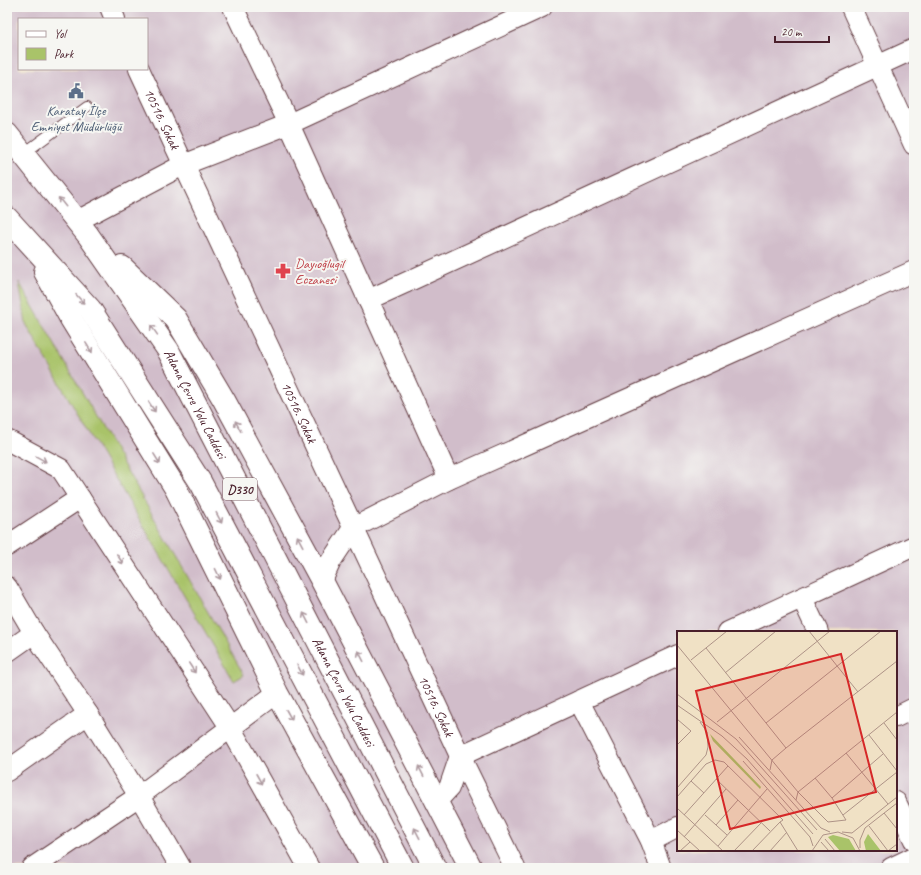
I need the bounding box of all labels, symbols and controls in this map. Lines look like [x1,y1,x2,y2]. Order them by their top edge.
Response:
legend [18,18,148,70]
scale bar [775,18,829,44]
text: 20 m [781,24,803,40]
text: Yol [54,26,68,42]
text: Park [54,46,75,62]
public building icon: Karatay İlçe Emniyet Müdürlüğü [67,82,85,100]
street label: 10516. Sokak [140,86,184,153]
place label: Karatay İlçe Emniyet Müdürlüğü [31,102,123,135]
one-way arrow [57,197,66,208]
place label: Dayıoğlugil Eczanesi [295,255,346,288]
pharmacy icon: Dayıoğlugil Eczanesi [274,262,292,280]
one-way arrow [76,293,85,304]
one-way arrow [150,325,158,336]
one-way arrow [85,342,93,353]
street label: Adana Çevre Yolu Caddesi [160,347,231,463]
street label: 10516. Sokak [277,379,321,447]
one-way arrow [148,401,156,412]
one-way arrow [234,421,242,433]
one-way arrow [154,453,162,465]
one-way arrow [35,455,47,463]
road number: D330 [223,478,257,500]
one-way arrow [216,512,224,524]
one-way arrow [296,535,303,547]
one-way arrow [116,553,124,564]
one-way arrow [215,567,222,579]
one-way arrow [302,613,310,625]
inset map [677,631,897,851]
street label: Adana Çevre Yolu Caddesi [309,635,380,751]
one-way arrow [356,650,364,662]
one-way arrow [188,662,196,674]
one-way arrow [297,664,304,676]
street label: 10516. Sokak [415,673,458,740]
one-way arrow [285,709,293,721]
one-way arrow [416,766,424,778]
one-way arrow [256,773,264,785]
one-way arrow [413,828,421,840]

